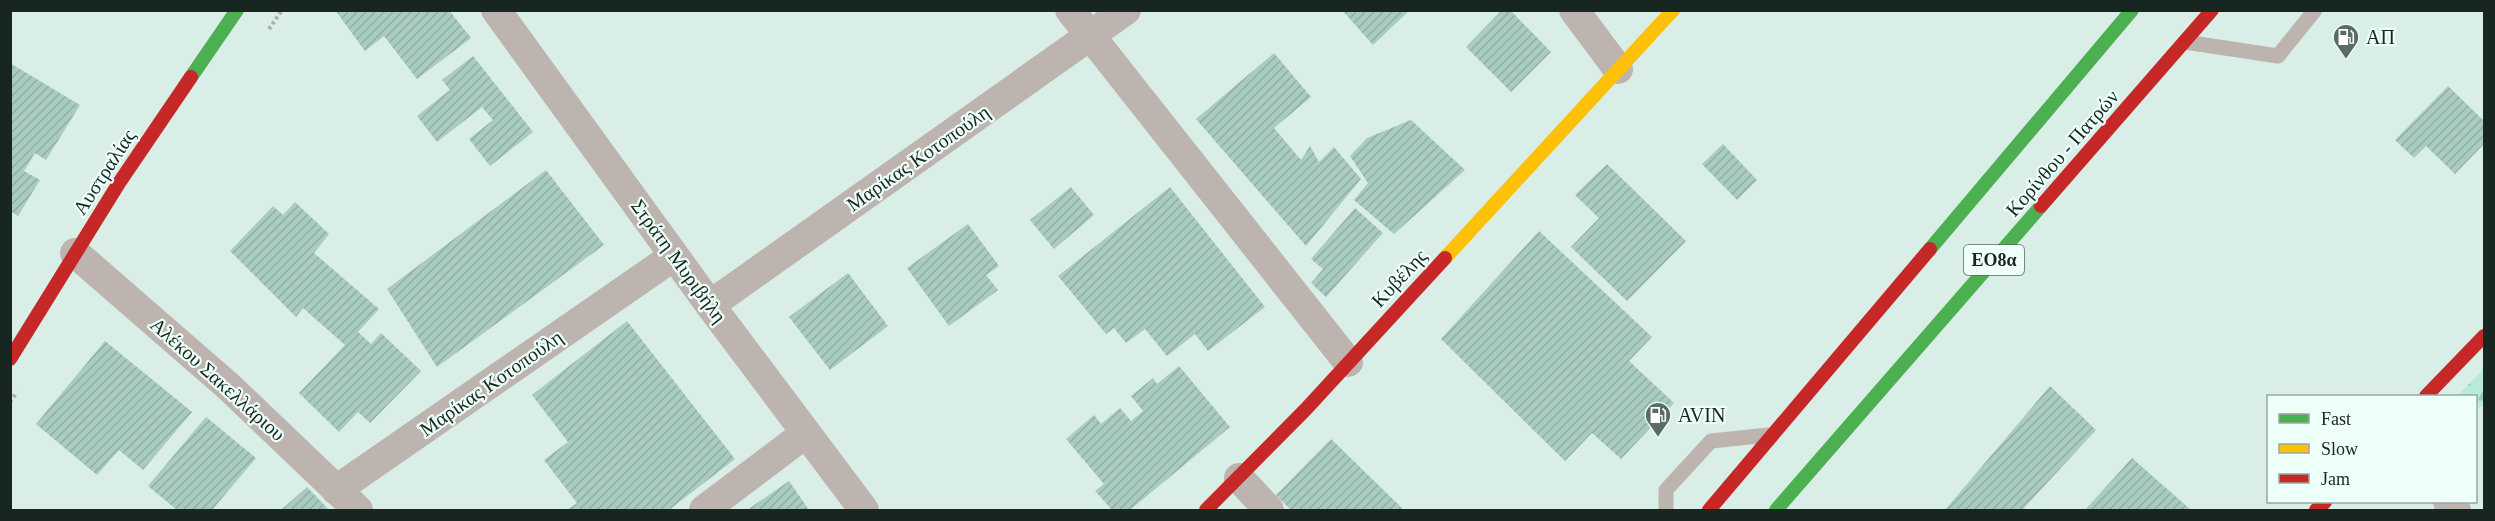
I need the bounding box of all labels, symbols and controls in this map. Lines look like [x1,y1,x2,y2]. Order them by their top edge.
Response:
fuel station icon: ΑΠ [2331,22,2361,60]
place label: ΑΠ [2366,26,2395,48]
street label: Κορίνθου - Πατρών [2001,85,2124,221]
street label: Μαρίκας Κοτοπούλη [842,100,994,216]
street label: Αυστραλίας [68,125,141,219]
street label: Στράτη Μυριβήλη [626,195,731,327]
street label: Κυβέλης [1367,245,1432,312]
road number: ΕΟ8α [1964,245,2024,275]
street label: Αλέκου Σακελλάριου [146,313,290,446]
street label: Μαρίκας Κοτοπούλη [415,325,567,441]
legend [2267,395,2477,503]
fuel station icon: AVIN [1643,400,1673,438]
place label: AVIN [1678,404,1725,426]
text: Fast [2321,409,2351,429]
text: Slow [2321,439,2358,459]
text: Jam [2321,469,2350,489]

